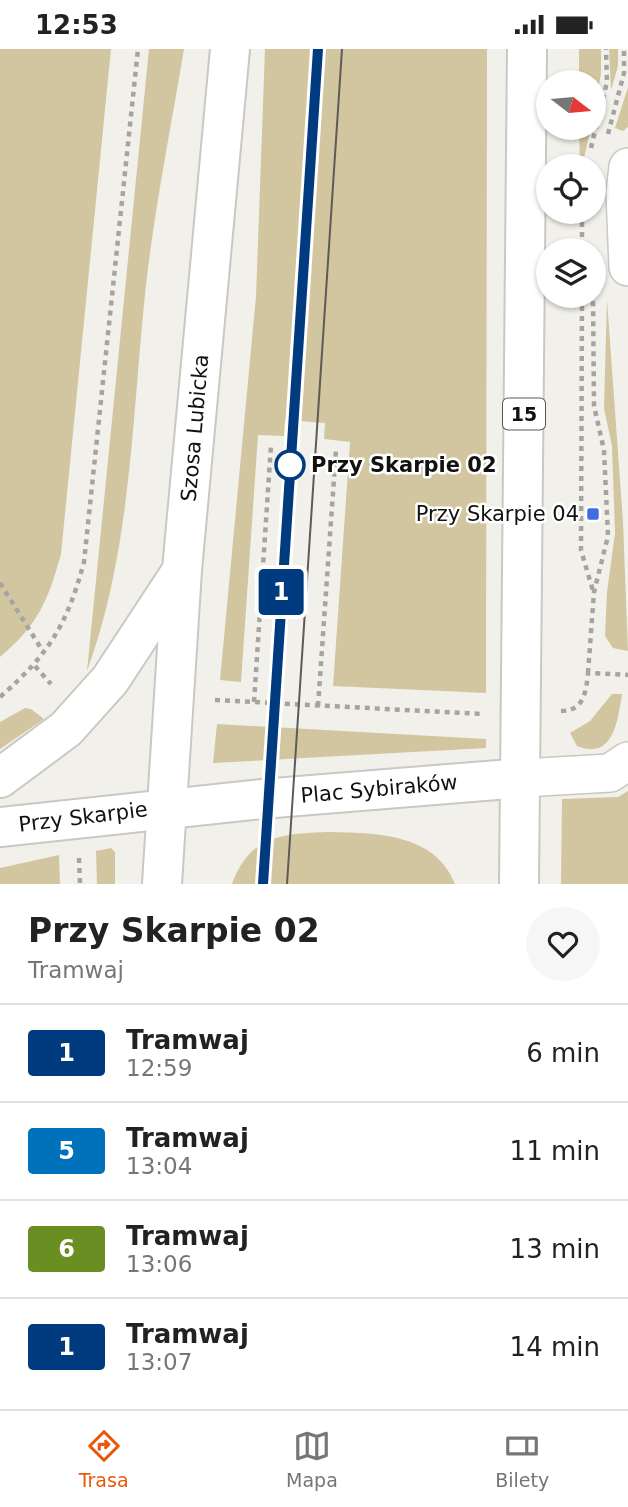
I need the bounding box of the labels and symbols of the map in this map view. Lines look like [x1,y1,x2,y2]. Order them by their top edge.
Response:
north arrow [536,70,606,140]
street label: Szosa Lubicka [177,353,213,503]
road number: 15 [503,399,545,429]
marker: Przy Skarpie 02 [275,450,305,480]
place label: Przy Skarpie 02 [311,453,497,477]
place label: Przy Skarpie 04 [416,502,579,526]
marker: Przy Skarpie 04 [585,506,601,522]
line badge: 1 [258,569,304,615]
street label: Plac Sybiraków [300,770,458,808]
street label: Przy Skarpie [17,797,149,837]

